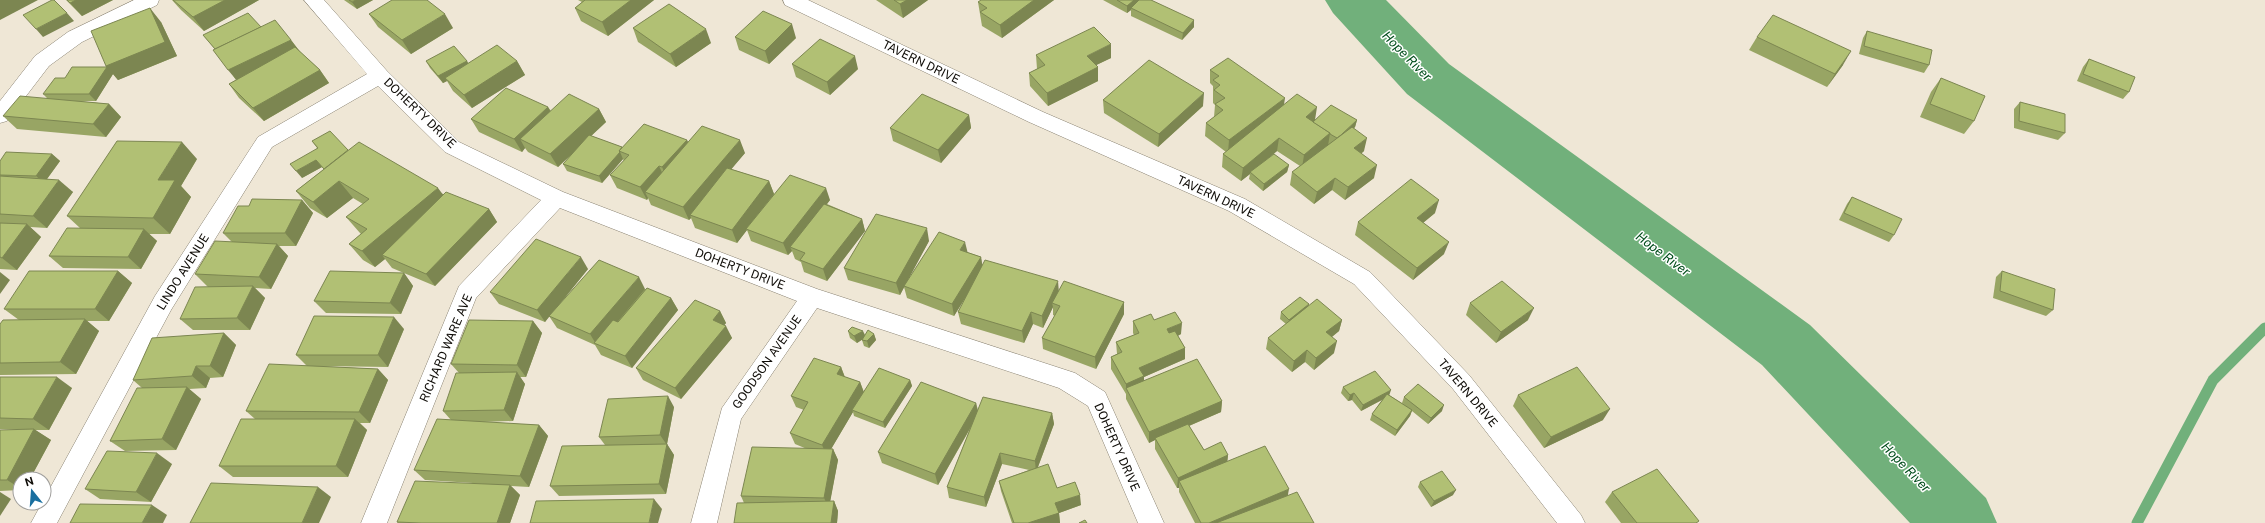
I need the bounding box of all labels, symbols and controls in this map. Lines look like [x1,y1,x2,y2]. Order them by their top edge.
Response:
water label: Hope River [1379,28,1435,84]
street label: TAVERN DRIVE [880,37,962,87]
street label: DOHERTY DRIVE [381,75,459,151]
street label: TAVERN DRIVE [1175,173,1257,221]
water label: Hope River [1633,229,1693,279]
street label: LINDO AVENUE [154,231,212,313]
street label: DOHERTY DRIVE [693,245,787,293]
street label: RICHARD WARE AVE [417,292,475,404]
street label: GOODSON AVENUE [729,313,805,411]
street label: TAVERN DRIVE [1436,356,1500,430]
street label: DOHERTY DRIVE [1091,401,1143,493]
water label: Hope River [1878,439,1934,495]
north arrow [12,471,52,511]
text: N [23,474,35,488]

